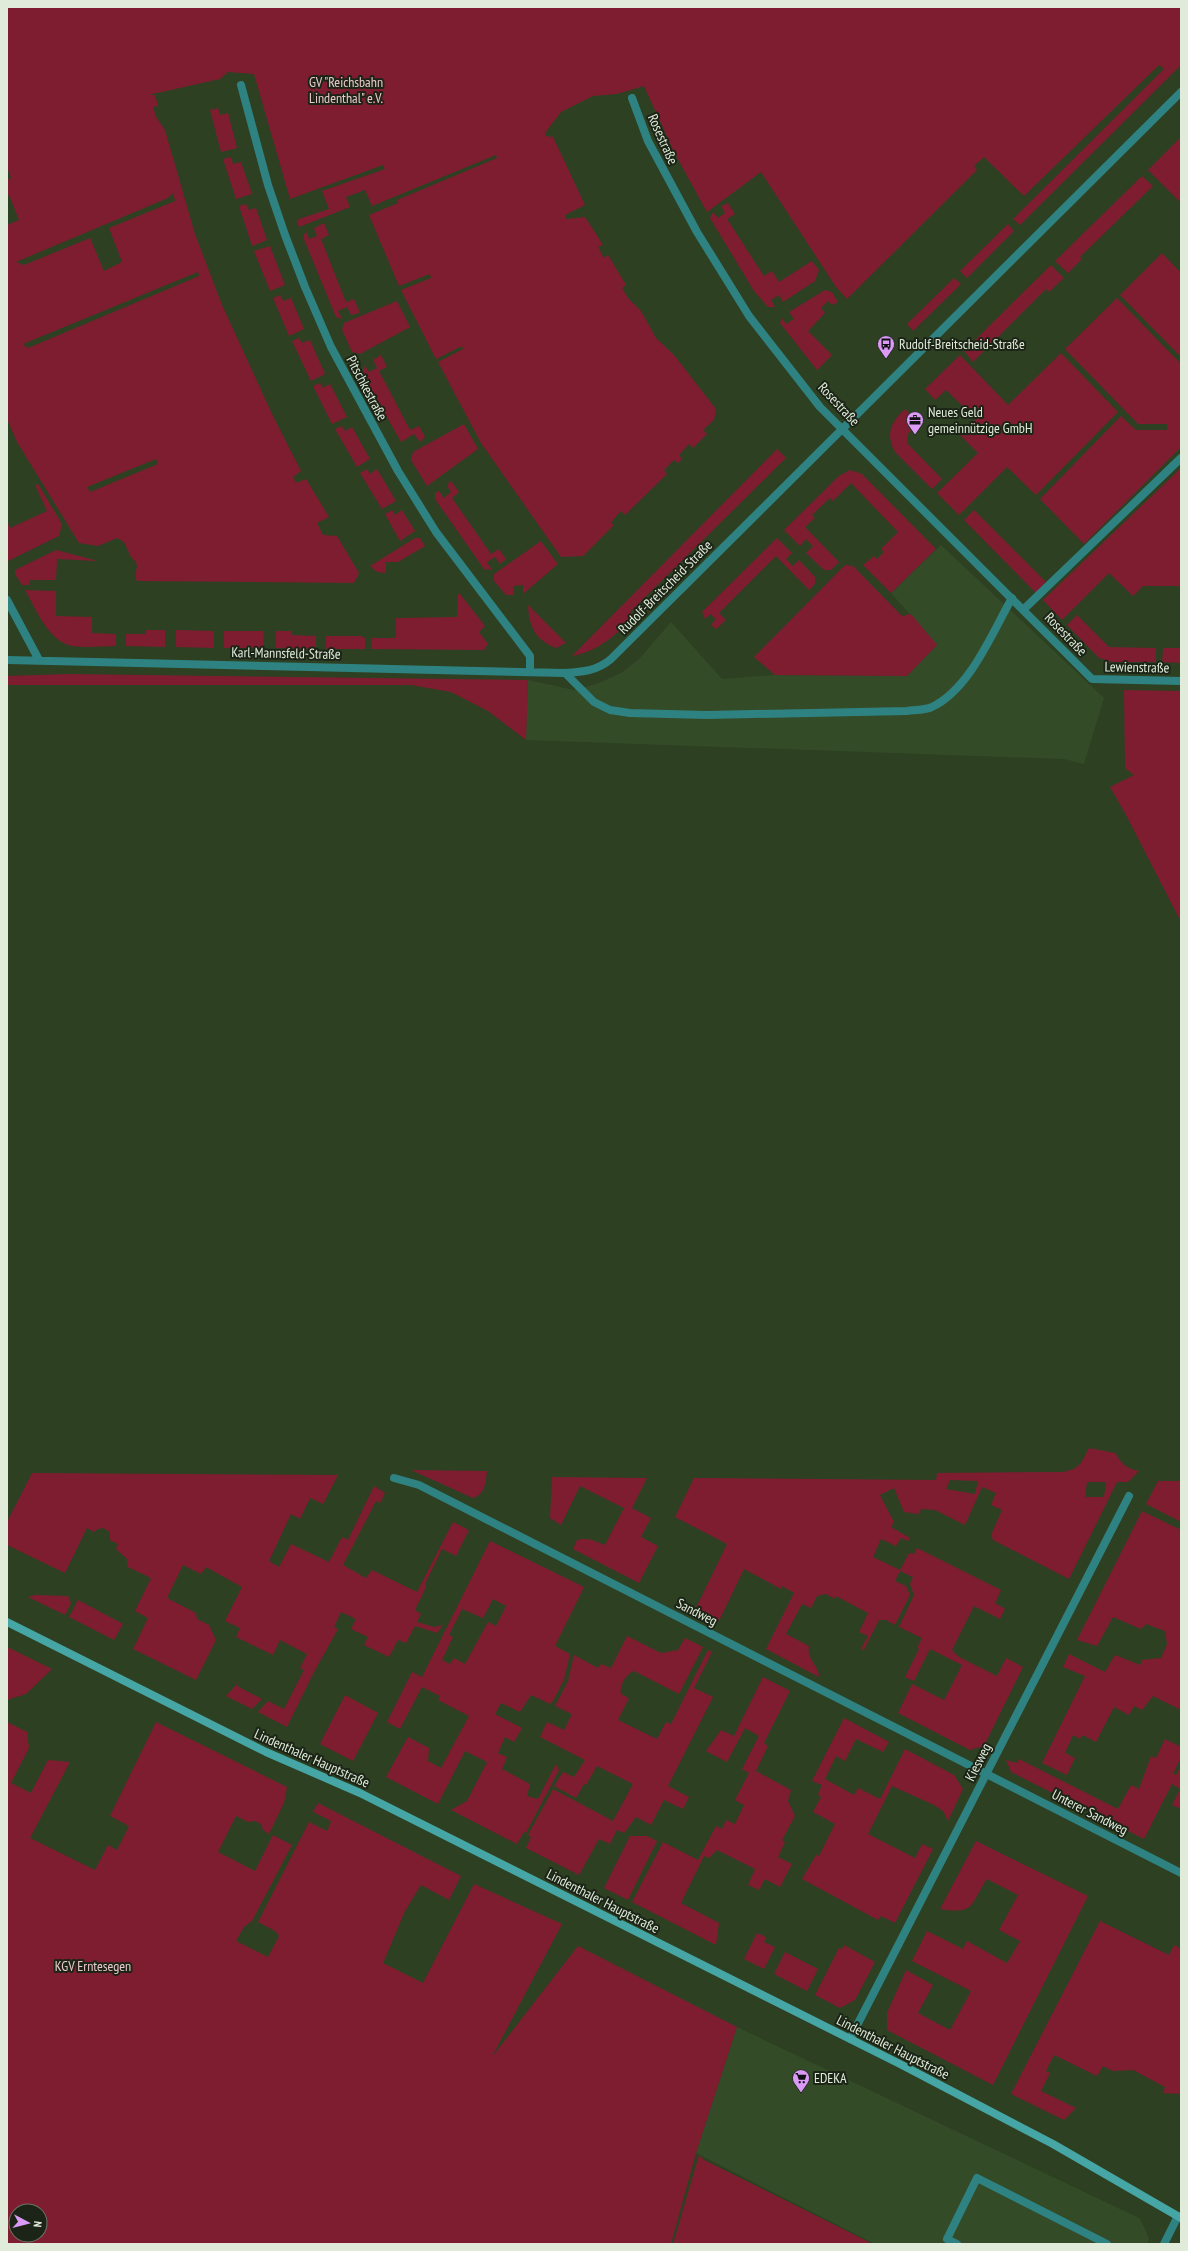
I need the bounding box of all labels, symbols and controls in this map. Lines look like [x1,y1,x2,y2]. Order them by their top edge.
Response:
park label: GV "Reichsbahn Lindenthal" e.V. [309,73,383,107]
street label: Rosestraße [644,111,682,167]
bus stop icon: Rudolf-Breitscheid-Straße [876,334,896,359]
place label: Rudolf-Breitscheid-Straße [899,335,1025,353]
street label: Pitschkestraße [342,353,392,424]
street label: Rosestraße [814,378,864,430]
place label: Neues Geld gemeinnützige GmbH [928,403,1032,437]
office icon: Neues Geld gemeinnützige GmbH [905,410,925,435]
street label: Rudolf-Breitscheid-Straße [614,536,716,638]
street label: Rosestraße [1041,609,1091,660]
street label: Karl-Mannsfeld-Straße [231,643,341,663]
street label: Lewienstraße [1104,657,1170,677]
street label: Sandweg [673,1594,721,1630]
street label: Lindenthaler Hauptstraße [252,1725,373,1792]
street label: Kiesweg [961,1740,995,1784]
street label: Unterer Sandweg [1049,1785,1131,1839]
street label: Lindenthaler Hauptstraße [544,1865,663,1937]
park label: KGV Erntesegen [55,1957,131,1975]
street label: Lindenthaler Hauptstraße [834,2011,953,2083]
supermarket icon: EDEKA [791,2068,811,2093]
place label: EDEKA [814,2069,847,2087]
north arrow [8,2203,48,2243]
text: N [31,2220,45,2228]

